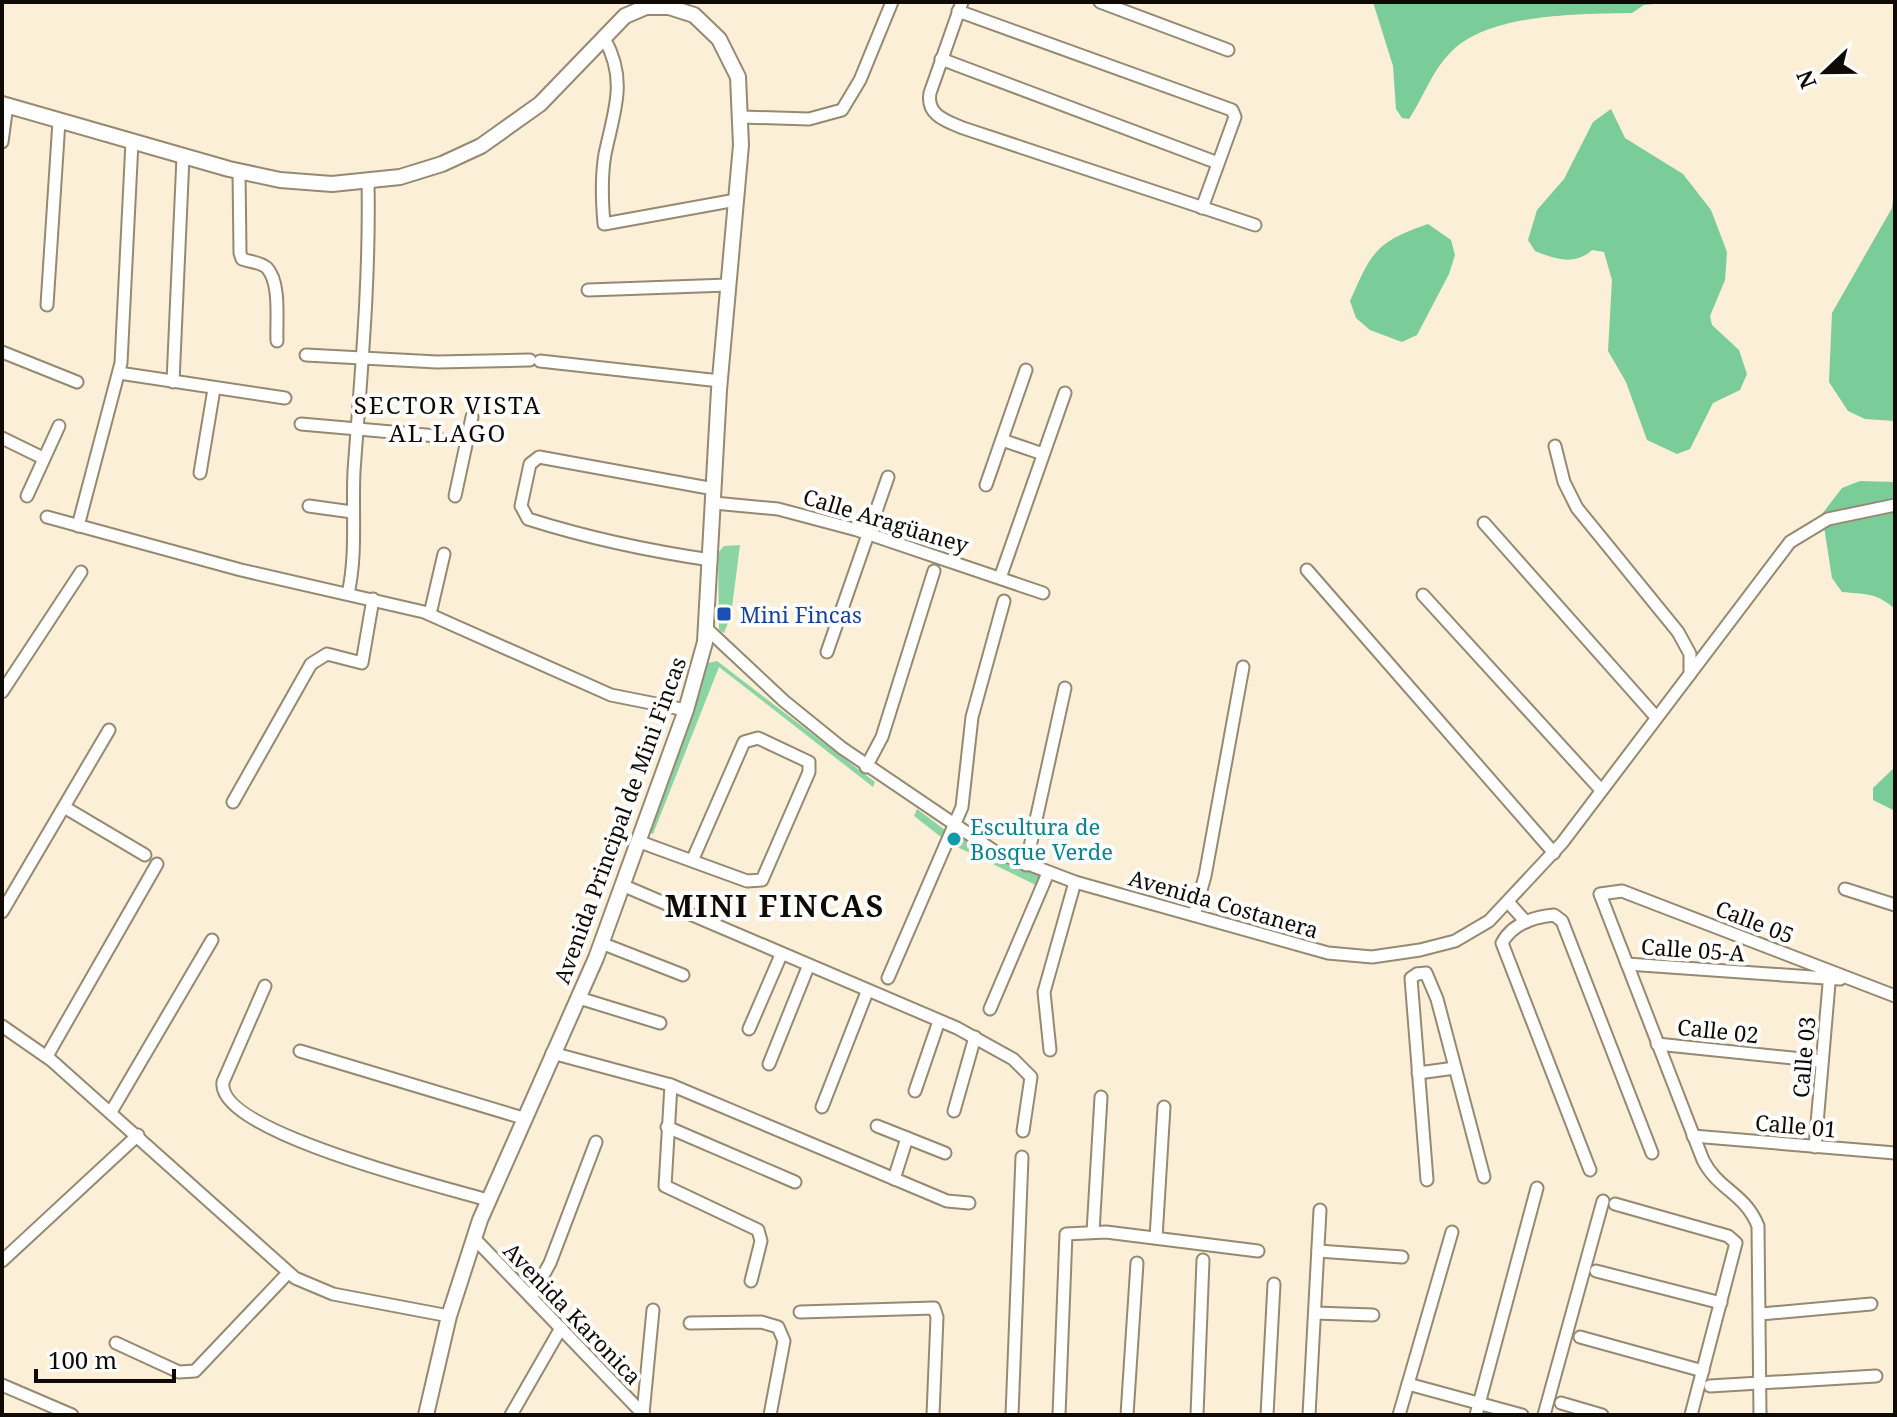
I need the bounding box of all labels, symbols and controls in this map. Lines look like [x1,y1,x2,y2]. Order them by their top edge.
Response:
north arrow [1785,32,1865,112]
text: N [1788,66,1823,94]
district label: SECTOR VISTA AL LAGO [354,388,542,449]
street label: Calle Aragüaney [800,481,973,560]
place label: Mini Fincas [740,599,862,629]
marker: Mini Fincas [715,605,733,623]
street label: Avenida Principal de Mini Fincas [546,652,692,988]
place label: Escultura de Bosque Verde [970,811,1113,866]
marker: Escultura de Bosque Verde [945,830,963,848]
street label: Avenida Costanera [1126,862,1322,944]
district label: MINI FINCAS [665,885,885,926]
street label: Calle 05 [1712,892,1798,950]
street label: Calle 05-A [1640,930,1746,968]
street label: Calle 02 [1676,1011,1760,1049]
street label: Calle 03 [1785,1015,1821,1099]
street label: Calle 01 [1754,1107,1838,1143]
street label: Avenida Karonica [497,1235,649,1391]
scale bar [36,1333,174,1383]
text: 100 m [48,1343,117,1376]

